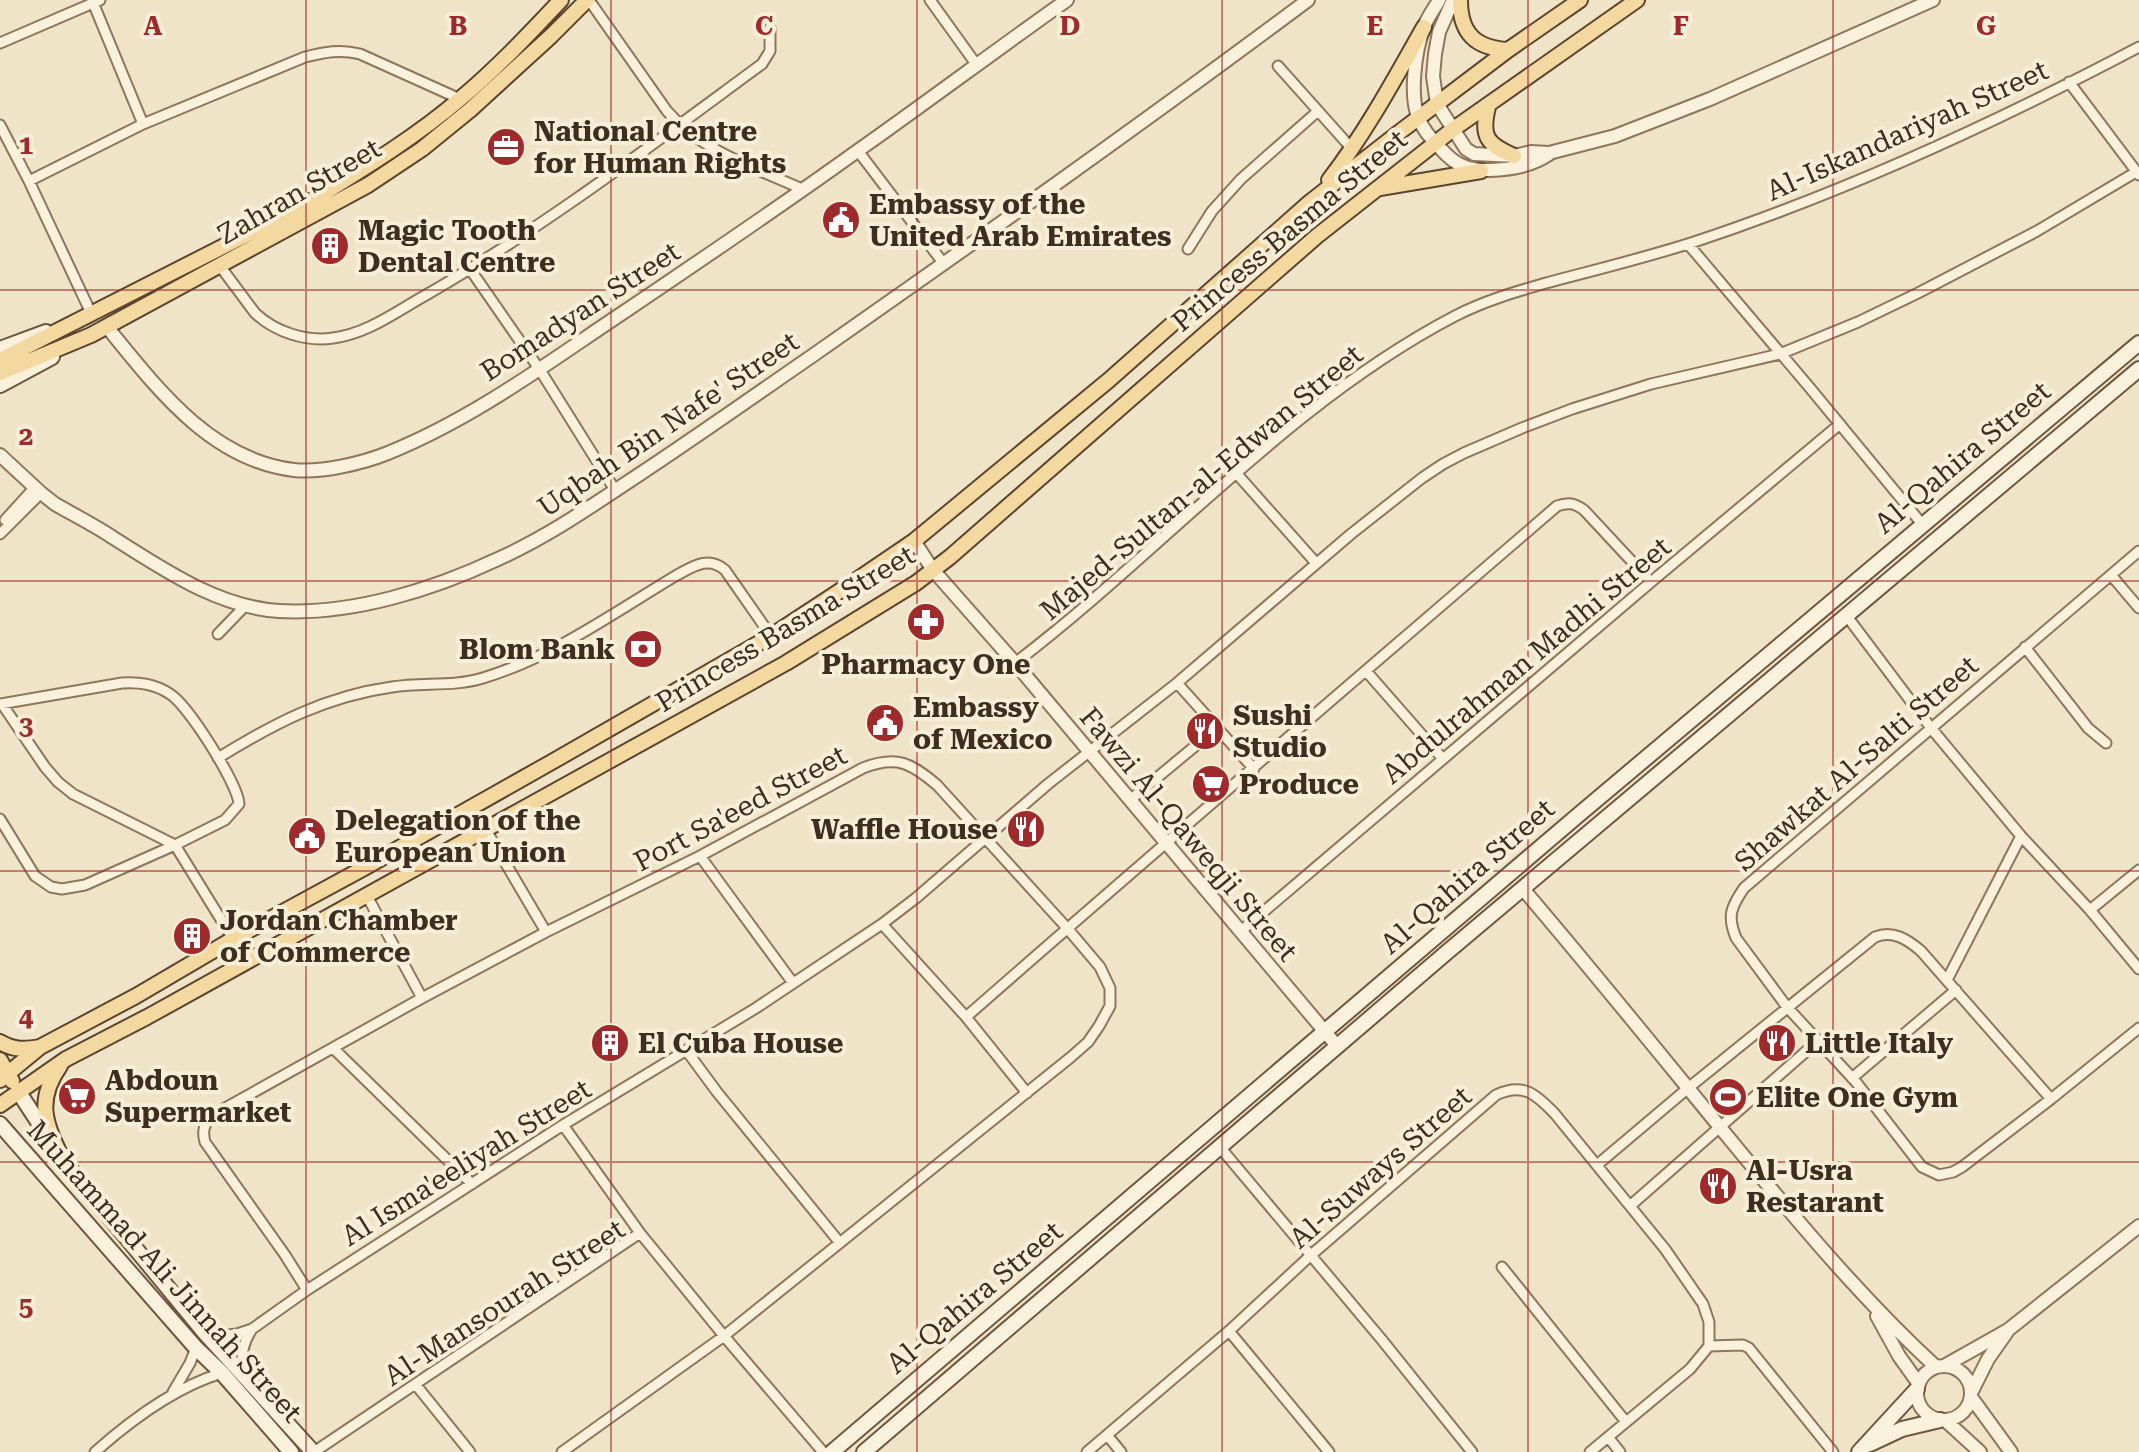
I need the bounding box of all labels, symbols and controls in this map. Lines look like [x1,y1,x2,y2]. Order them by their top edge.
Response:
text: A [144,11,163,41]
text: B [449,11,467,41]
text: C [755,11,773,41]
text: D [1060,11,1080,41]
text: E [1367,11,1383,41]
text: F [1673,11,1689,41]
text: G [1976,11,1996,41]
street label: Al-Iskandariyah Street [1761,53,2053,208]
place label: National Centre for Human Rights [534,115,786,180]
street label: Princess Basma Street [1165,123,1413,338]
office icon: National Centre for Human Rights [485,126,527,168]
text: 1 [19,130,33,160]
street label: Zahran Street [212,131,387,251]
place label: Embassy of the United Arab Emirates [869,188,1172,253]
public building icon: Embassy of the United Arab Emirates [820,199,862,241]
place label: Magic Tooth Dental Centre [358,214,555,279]
building icon: Magic Tooth Dental Centre [309,225,351,267]
street label: Bomadyan Street [474,235,686,388]
street label: Uqbah Bin Nafe' Street [532,325,805,524]
street label: Majed-Sultan-al-Edwan Street [1033,338,1369,627]
street label: Al-Qahira Street [1868,374,2057,540]
text: 2 [19,421,33,451]
street label: Abdulrahman Madhi Street [1375,530,1677,791]
street label: Princess Basma Street [650,538,921,719]
pharmacy icon: Pharmacy One [905,601,947,643]
bank icon: Blom Bank [622,628,664,670]
place label: Blom Bank [459,633,615,666]
place label: Pharmacy One [822,648,1030,681]
street label: Shawkat Al-Salti Street [1728,649,1985,878]
place label: Embassy of Mexico [913,691,1053,756]
place label: Sushi Studio [1233,699,1327,764]
street label: Fawzi Al-Qaweqji Street [1073,701,1304,968]
public building icon: Embassy of Mexico [864,702,906,744]
restaurant icon: Sushi Studio [1184,710,1226,752]
text: 3 [19,711,33,741]
street label: Port Sa'eed Street [628,738,852,878]
supermarket icon: Produce [1190,763,1232,805]
place label: Produce [1239,768,1359,801]
street label: Al-Qahira Street [1374,792,1561,961]
place label: Delegation of the European Union [335,804,581,869]
restaurant icon: Waffle House [1005,808,1047,850]
place label: Waffle House [811,813,998,846]
public building icon: Delegation of the European Union [286,815,328,857]
place label: Jordan Chamber of Commerce [220,904,458,969]
building icon: Jordan Chamber of Commerce [171,915,213,957]
text: 4 [19,1002,34,1032]
building icon: El Cuba House [589,1022,631,1064]
restaurant icon: Little Italy [1756,1022,1798,1064]
place label: El Cuba House [638,1027,843,1060]
place label: Little Italy [1805,1027,1953,1060]
place label: Abdoun Supermarket [105,1064,291,1129]
street label: Al Isma'eeliyah Street [335,1072,597,1253]
supermarket icon: Abdoun Supermarket [56,1075,98,1117]
sports icon: Elite One Gym [1707,1076,1749,1118]
street label: Al-Suways Street [1283,1079,1478,1255]
place label: Elite One Gym [1756,1081,1958,1114]
street label: Muhammad Ali Jinnah Street [20,1114,309,1429]
place label: Al-Usra Restarant [1746,1154,1884,1219]
restaurant icon: Al-Usra Restarant [1697,1165,1739,1207]
street label: Al-Mansourah Street [378,1212,631,1393]
street label: Al-Qahira Street [880,1214,1069,1380]
text: 5 [19,1292,33,1322]

